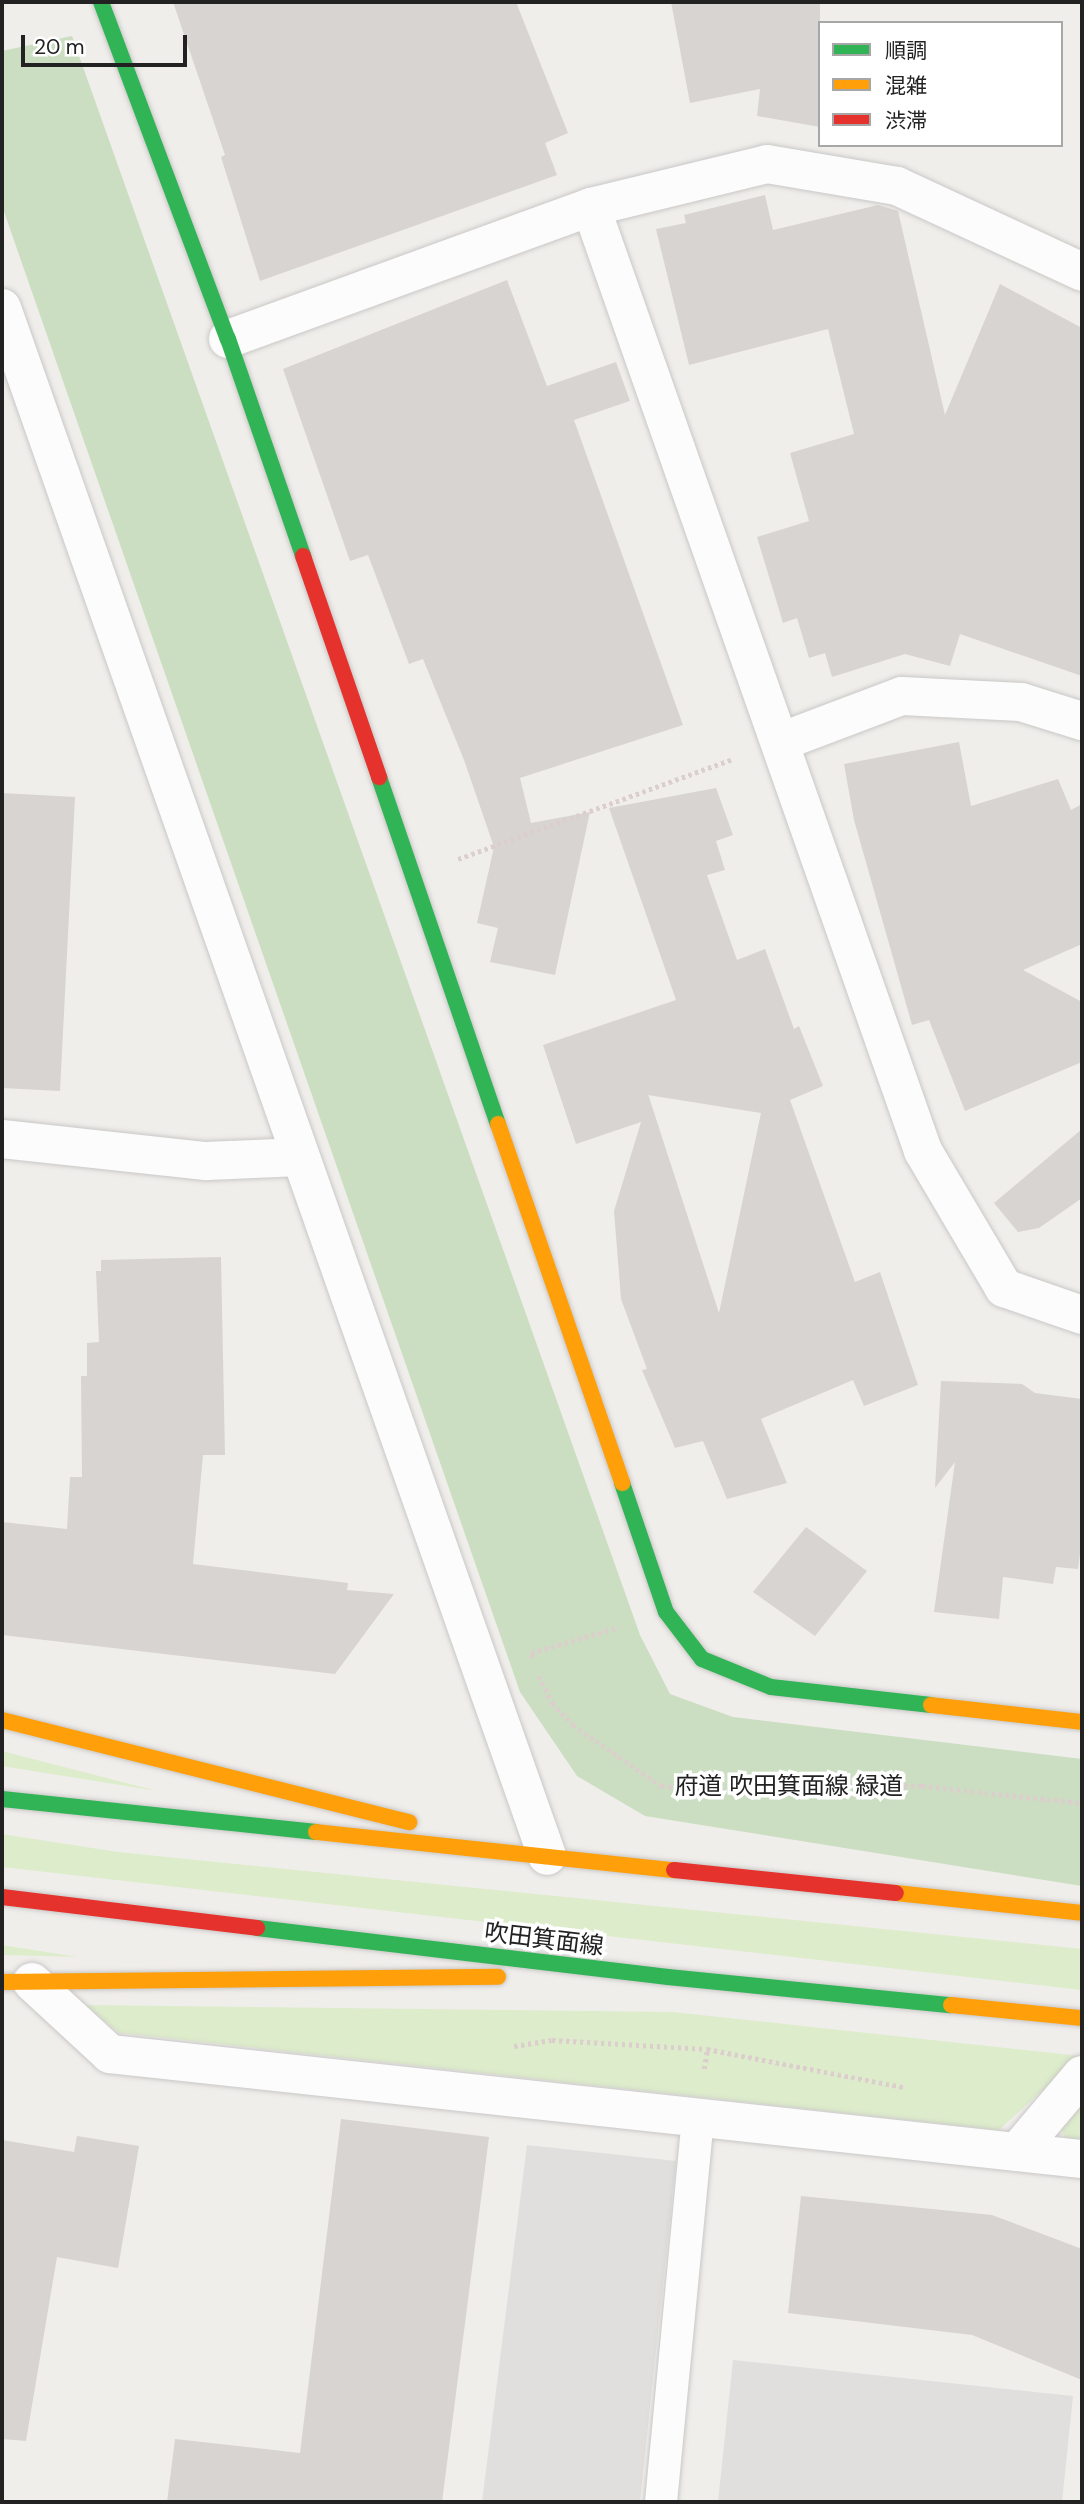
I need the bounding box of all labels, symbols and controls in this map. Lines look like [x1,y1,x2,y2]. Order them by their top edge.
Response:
scale bar [24,21,191,65]
legend [818,21,1063,147]
text: 20 m [34,33,85,61]
text: 順調 [885,37,927,65]
text: 混雑 [885,72,927,100]
text: 渋滞 [885,107,927,135]
street label: 府道 吹田箕面線 緑道 [675,1772,903,1800]
street label: 吹田箕面線 [483,1917,605,1961]

